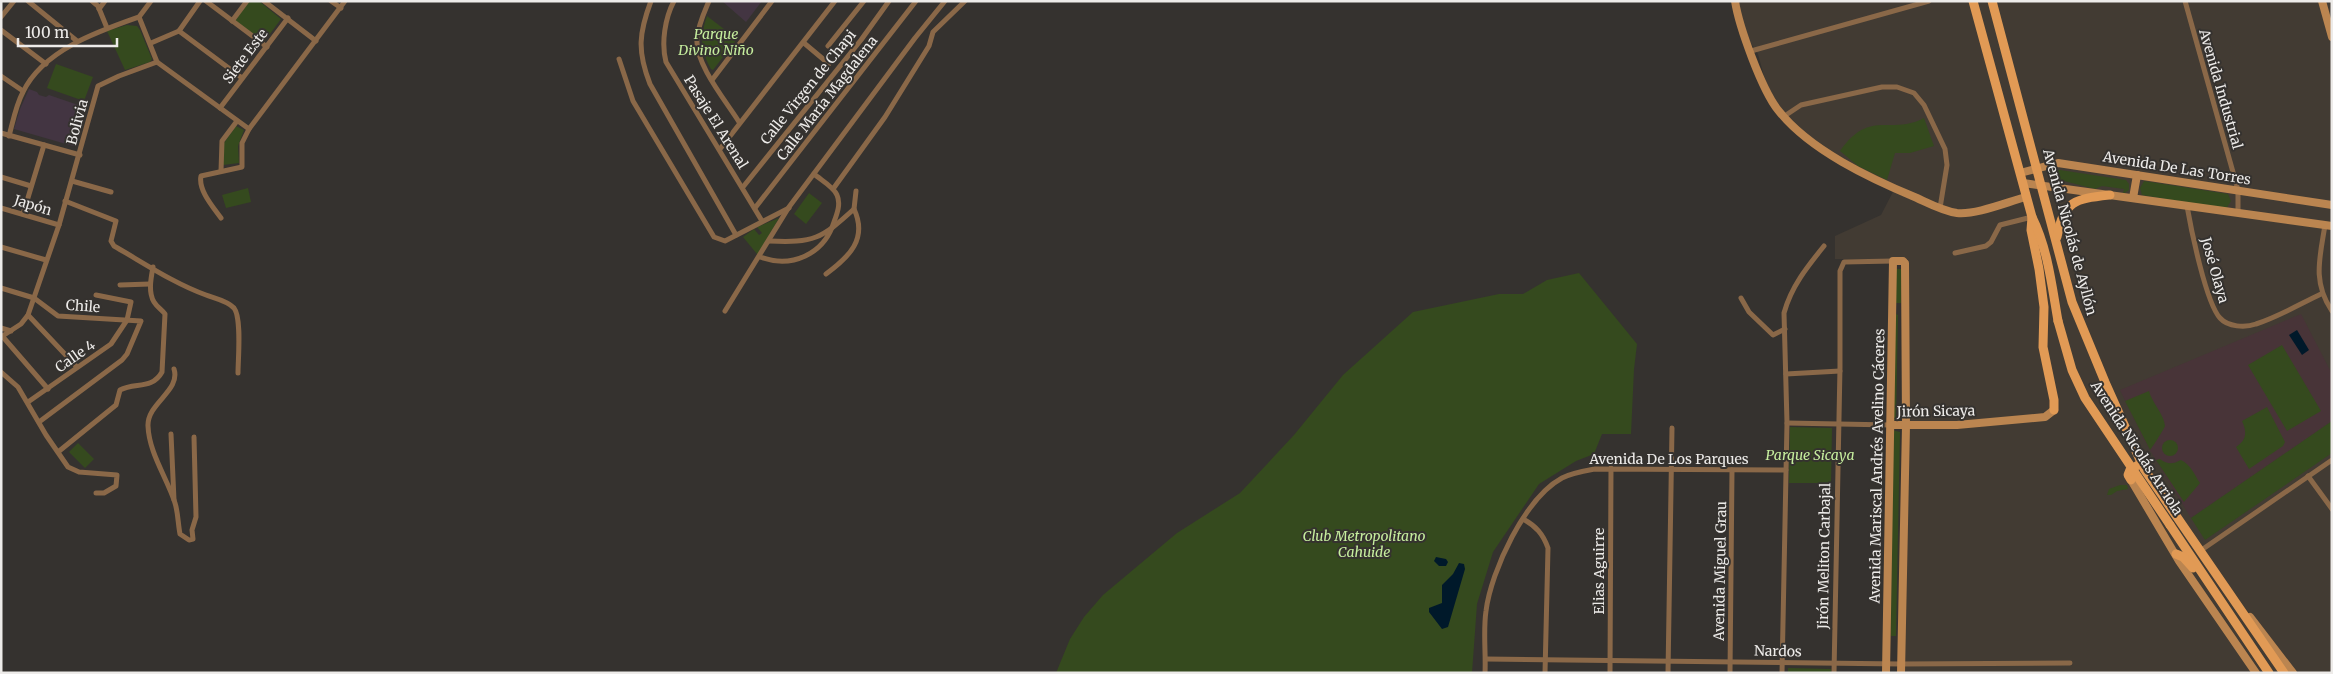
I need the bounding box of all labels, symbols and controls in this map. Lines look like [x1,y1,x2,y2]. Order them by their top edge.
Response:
scale bar [18,15,116,47]
text: 100 m [25,23,69,42]
street label: Siete Este [218,25,272,87]
park label: Parque Divino Niño [677,25,754,59]
street label: Calle Virgen de Chapi [756,26,860,148]
street label: Avenida Industrial [2195,26,2247,152]
street label: Calle María Magdalena [773,32,882,164]
street label: Pasaje El Arenal [680,72,752,173]
street label: Bolivia [62,97,92,147]
street label: Avenida Nicolás de Ayllón [2039,146,2101,317]
street label: Avenida De Las Torres [2101,147,2252,189]
street label: Japón [11,190,54,219]
street label: José Olaya [2197,234,2233,305]
street label: Chile [65,296,101,316]
street label: Avenida Mariscal Andrés Avelino Cáceres [1866,328,1888,605]
street label: Calle 4 [52,336,99,376]
street label: Avenida Nicolás Arriola [2086,377,2187,519]
street label: Jirón Sicaya [1896,401,1976,421]
park label: Parque Sicaya [1766,446,1854,464]
street label: Avenida De Los Parques [1588,450,1749,468]
street label: Jirón Meliton Carbajal [1814,482,1834,630]
street label: Avenida Miguel Grau [1710,501,1730,642]
park label: Club Metropolitano Cahuide [1303,527,1425,561]
street label: Elias Aguirre [1590,528,1608,614]
street label: Nardos [1754,642,1802,660]

